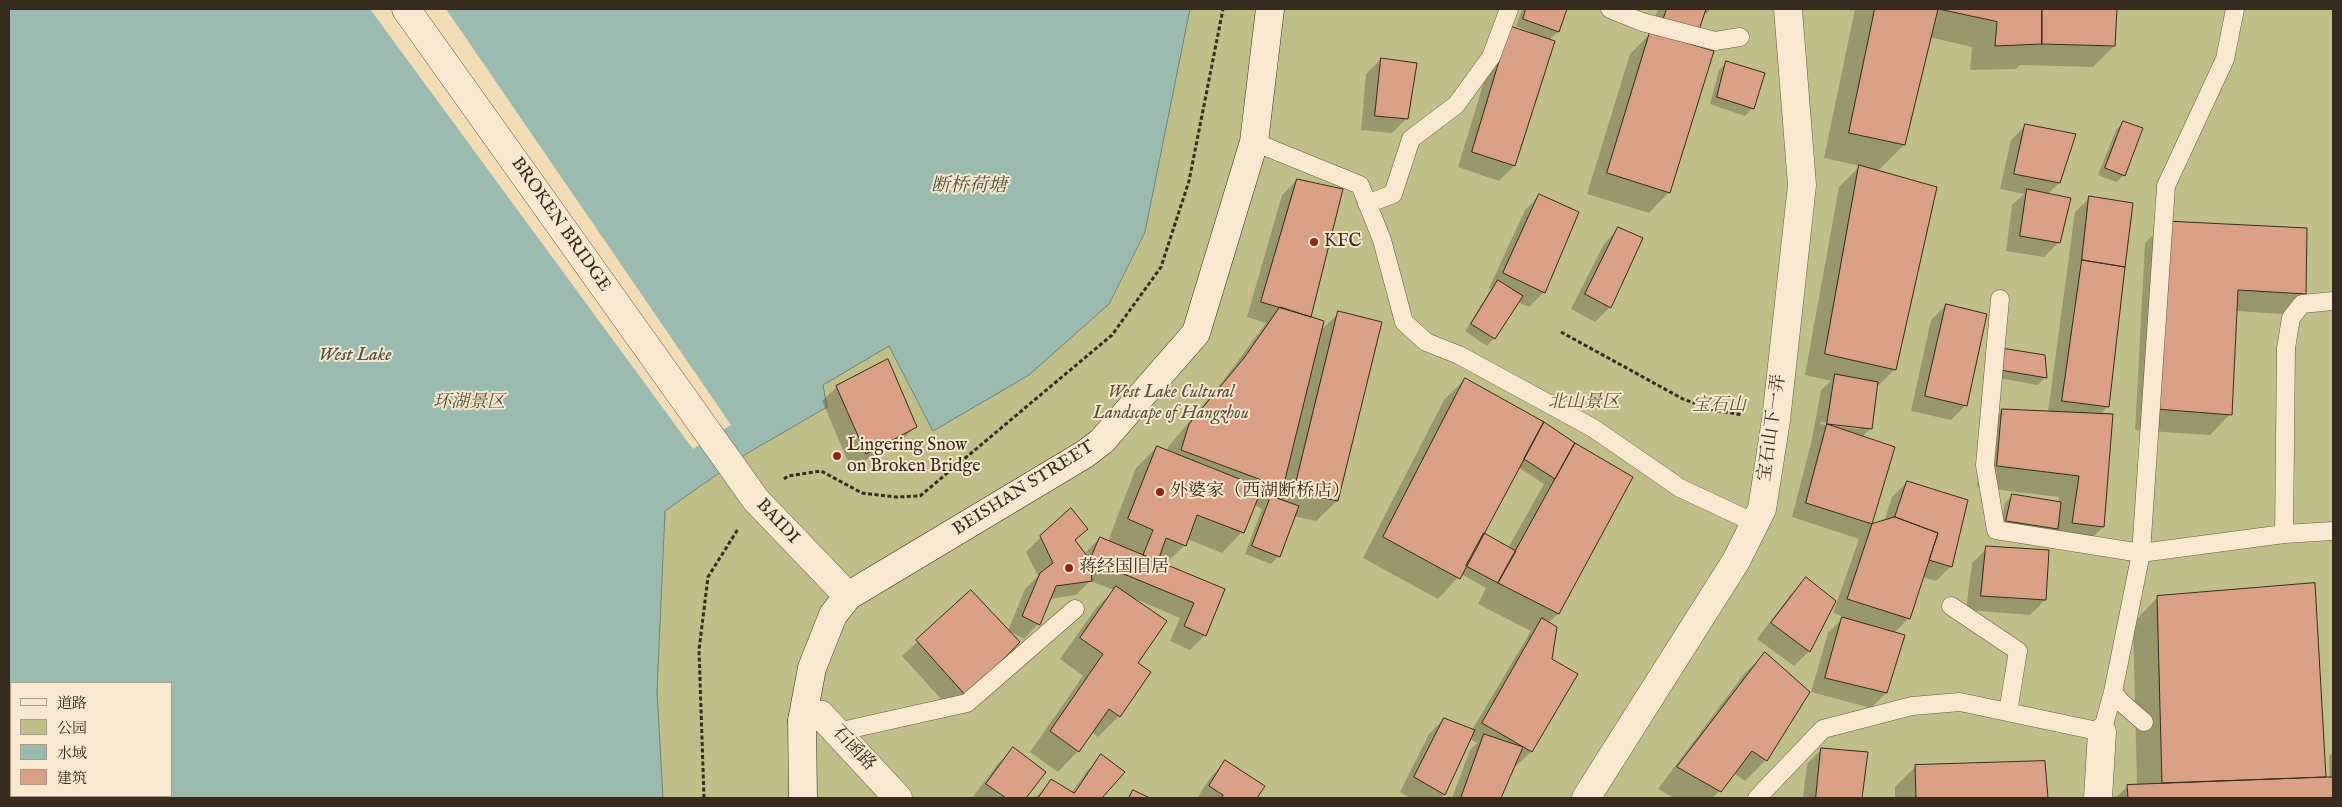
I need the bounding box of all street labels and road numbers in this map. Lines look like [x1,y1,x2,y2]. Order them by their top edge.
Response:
street label: BROKEN BRIDGE [506,154,614,296]
street label: 宝石山下一弄 [1755,373,1791,483]
street label: BEISHAN STREET [949,437,1099,541]
street label: BAIDI [751,495,803,549]
street label: 石函路 [827,722,879,776]

